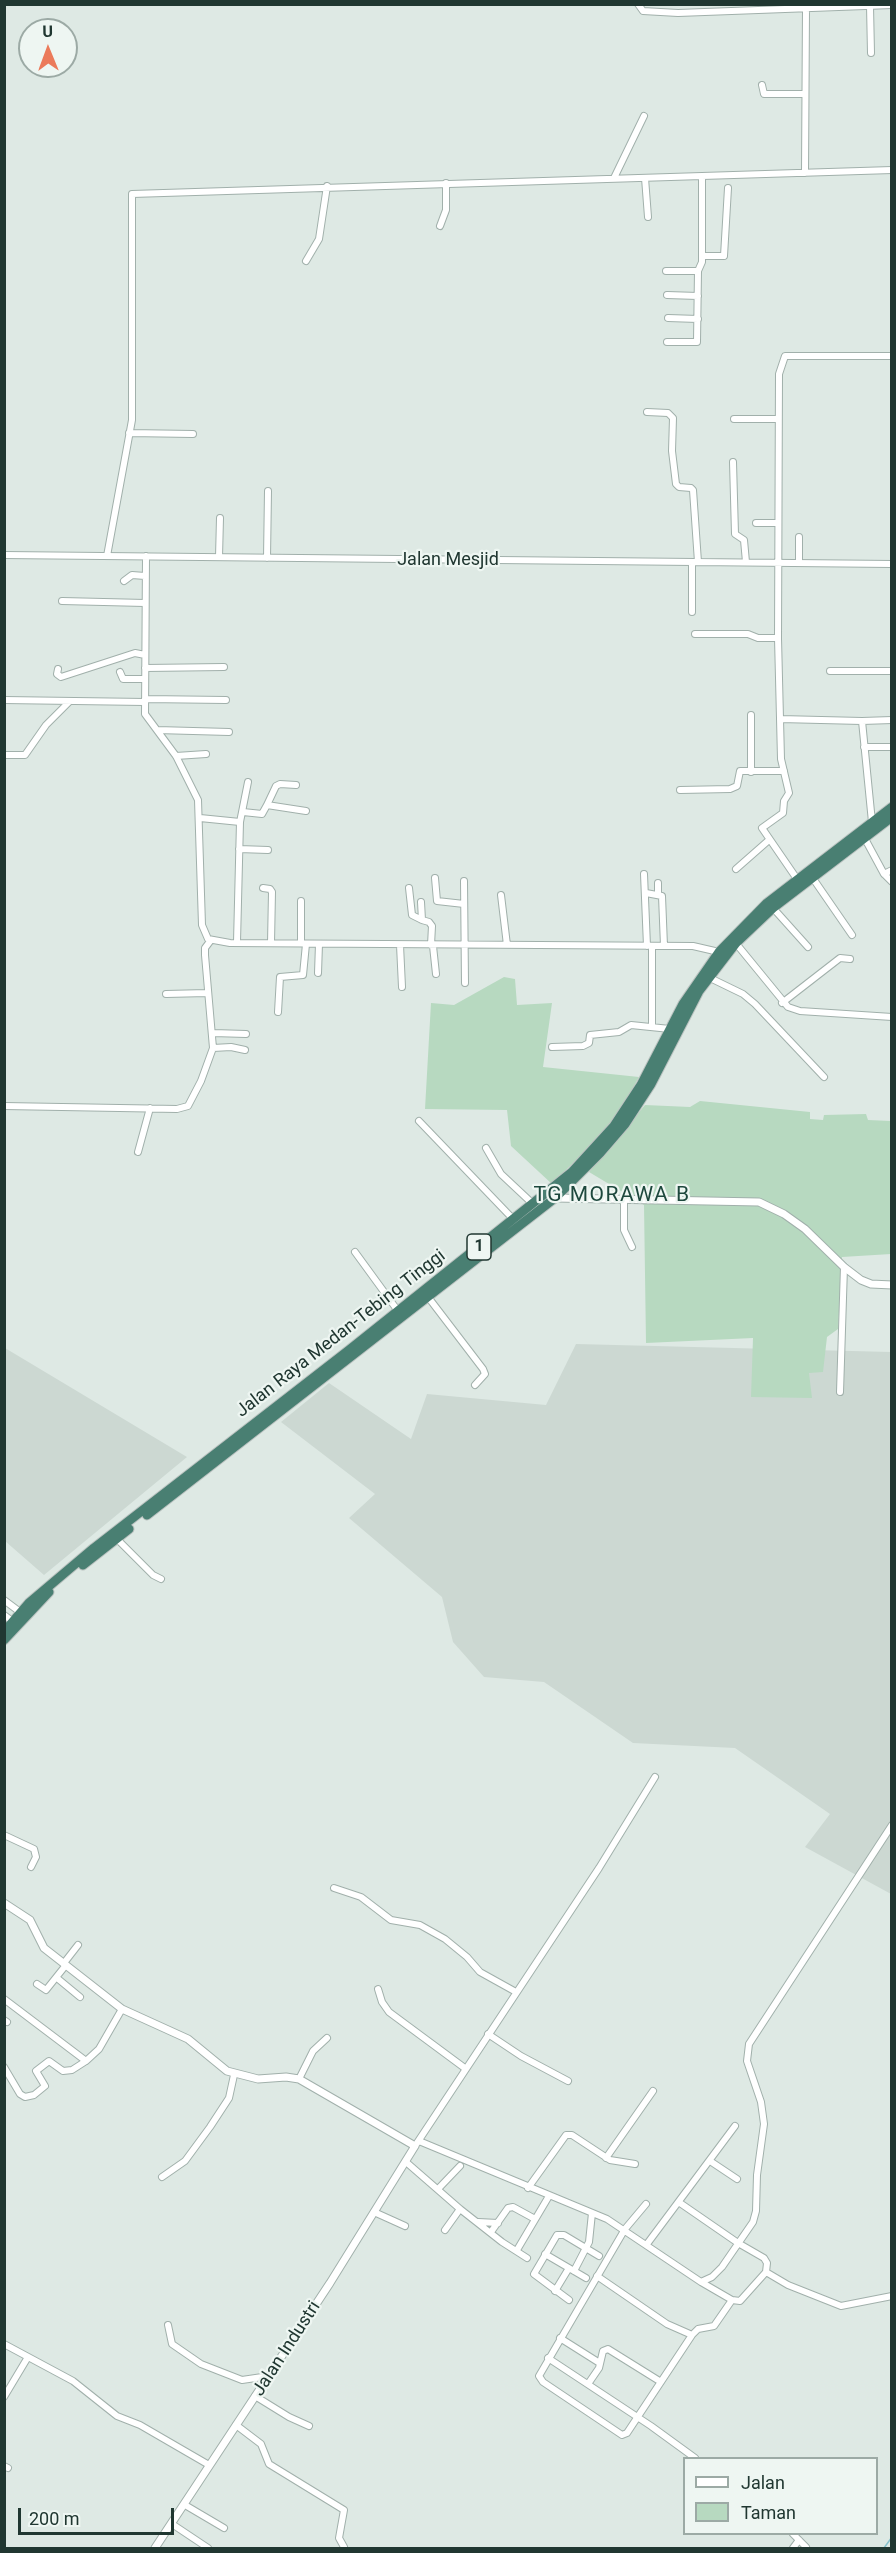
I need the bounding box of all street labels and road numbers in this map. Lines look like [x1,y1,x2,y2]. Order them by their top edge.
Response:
street label: Jalan Mesjid [397,549,499,571]
road number: 1 [467,1234,491,1260]
street label: Jalan Raya Medan-Tebing Tinggi [232,1245,450,1423]
street label: Jalan Industri [248,2297,326,2401]

